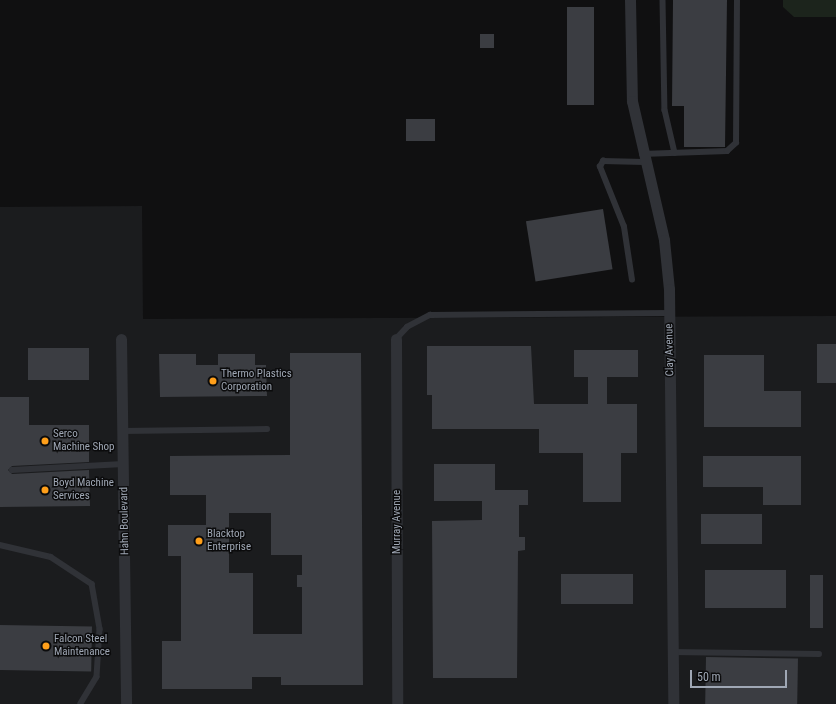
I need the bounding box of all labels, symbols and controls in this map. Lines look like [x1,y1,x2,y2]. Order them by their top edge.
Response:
street label: Clay Avenue [663,324,677,376]
place label: Thermo Plastics Corporation [221,368,292,394]
marker: Thermo Plastics Corporation [208,376,218,386]
place label: Serco Machine Shop [53,428,114,454]
marker: Serco Machine Shop [40,436,50,446]
place label: Boyd Machine Services [53,477,114,503]
marker: Boyd Machine Services [40,485,50,495]
street label: Hahn Boulevard [118,487,132,555]
street label: Murray Avenue [390,490,404,554]
place label: Blacktop Enterprise [207,528,251,554]
marker: Blacktop Enterprise [194,536,204,546]
place label: Falcon Steel Maintenance [54,633,110,659]
marker: Falcon Steel Maintenance [41,641,51,651]
scale bar [692,662,789,688]
text: 50 m [697,670,721,684]

